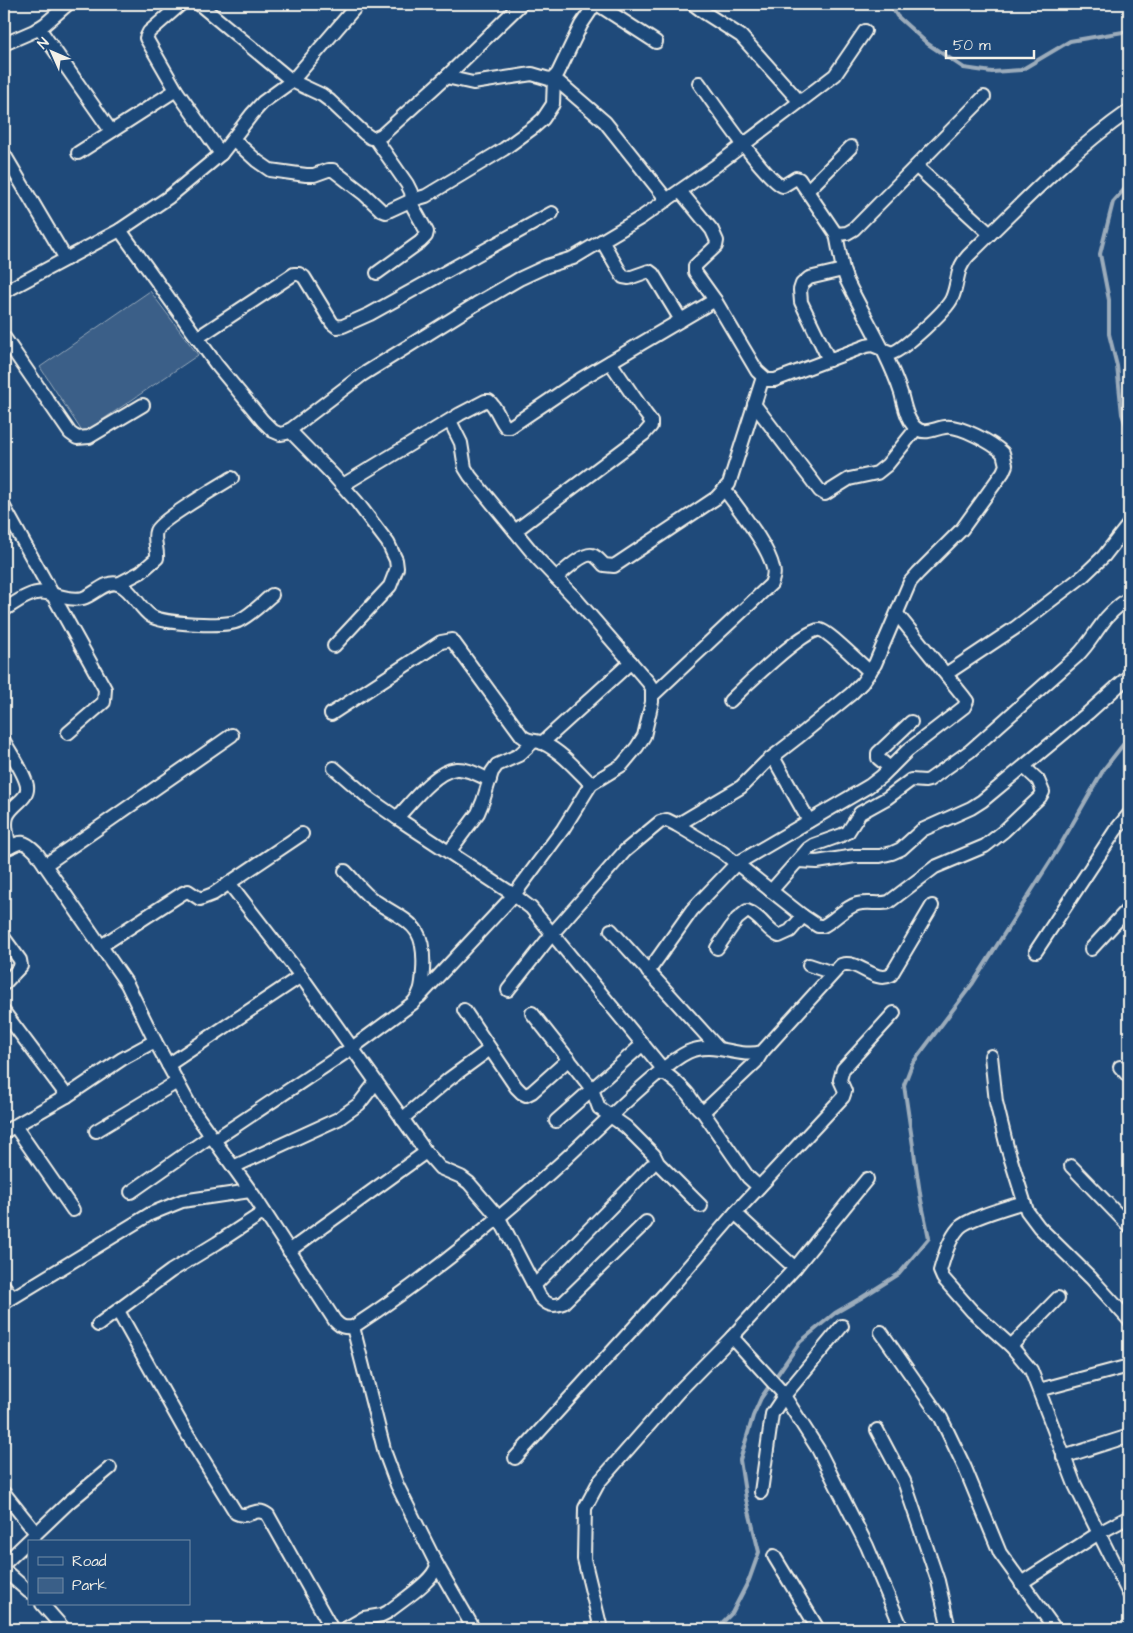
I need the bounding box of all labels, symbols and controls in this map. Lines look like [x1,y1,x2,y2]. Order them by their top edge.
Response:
north arrow [28,28,78,78]
scale bar [946,28,1033,60]
text: N [33,33,54,54]
text: 50 m [953,35,991,56]
legend [28,1540,190,1606]
text: Road [72,1551,107,1572]
text: Park [72,1575,107,1596]

